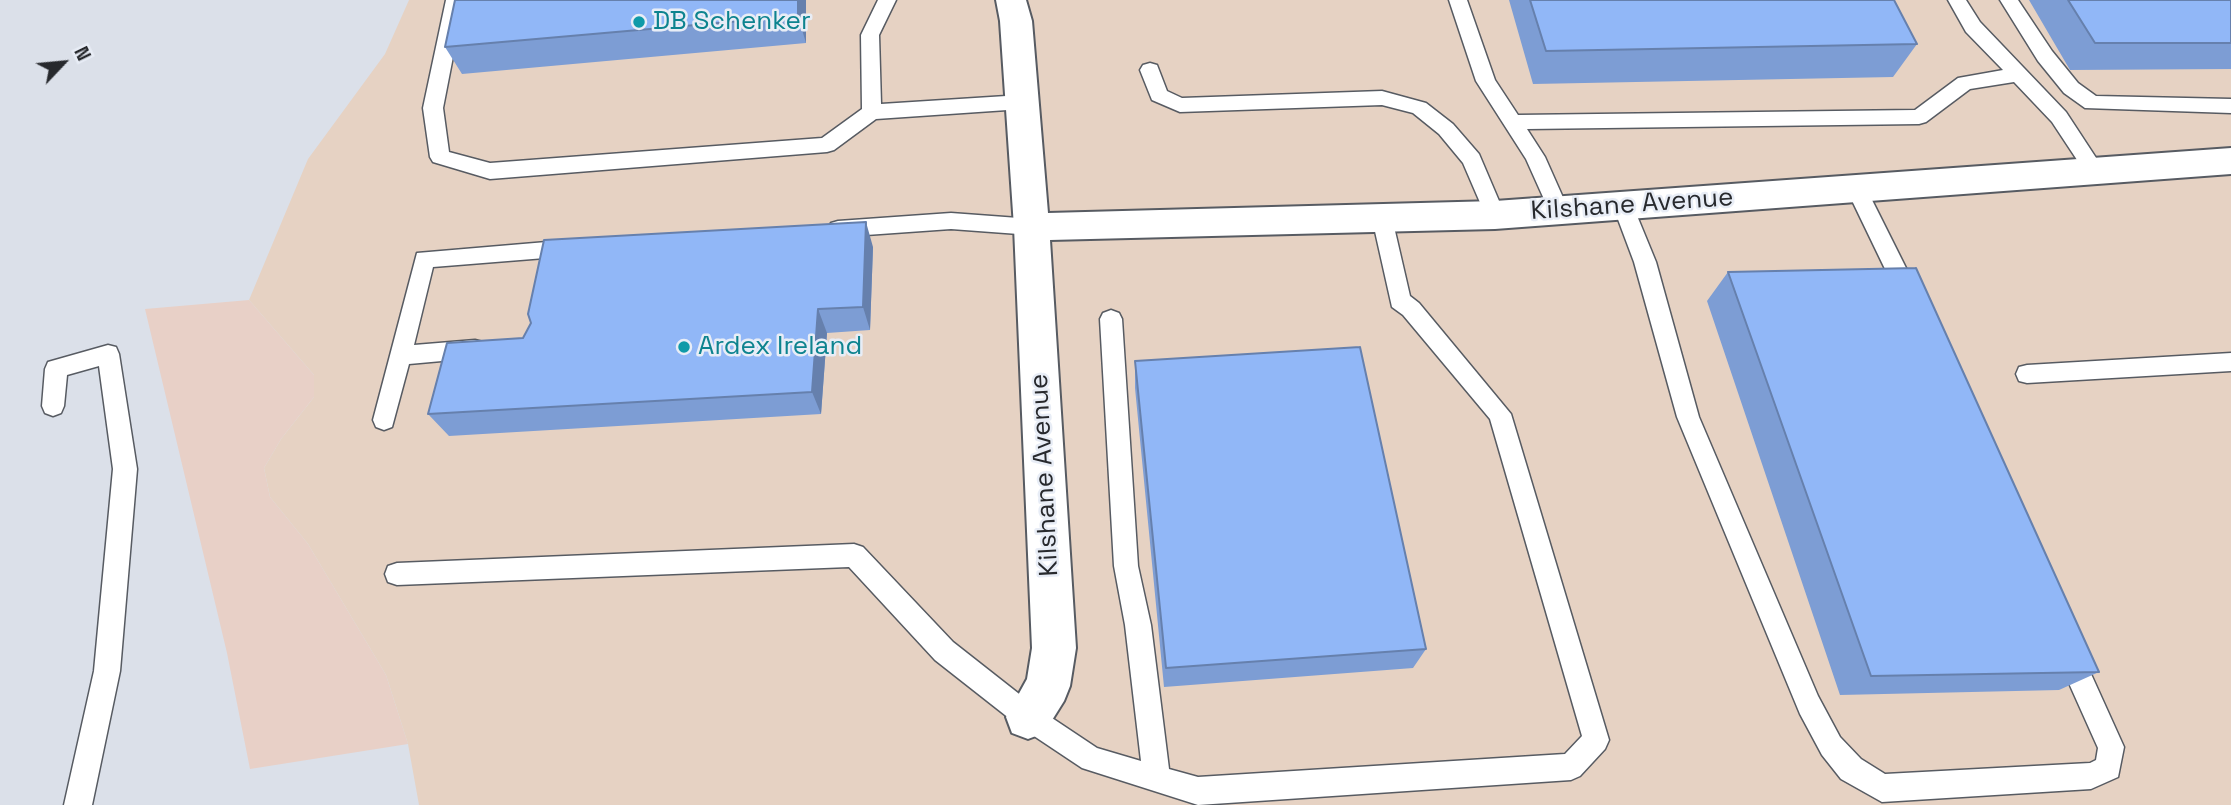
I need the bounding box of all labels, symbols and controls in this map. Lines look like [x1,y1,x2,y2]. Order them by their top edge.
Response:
place label: DB Schenker [653,6,811,38]
marker: DB Schenker [631,14,647,30]
north arrow [28,28,98,98]
text: N [68,42,96,65]
street label: Kilshane Avenue [1530,182,1734,228]
place label: Ardex Ireland [698,331,862,363]
marker: Ardex Ireland [676,339,692,355]
street label: Kilshane Avenue [1024,373,1066,577]

